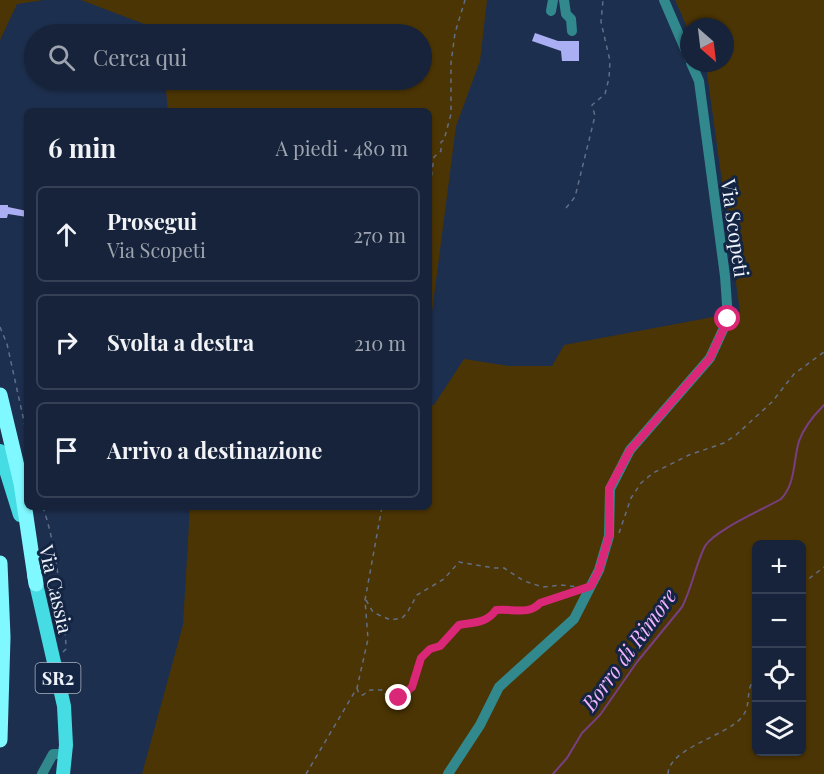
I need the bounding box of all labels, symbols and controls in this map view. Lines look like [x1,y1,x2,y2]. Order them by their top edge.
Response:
north arrow [680,18,734,72]
search box [24,24,432,90]
icon: search [45,41,78,74]
text: Cerca qui [93,42,187,72]
text: 6 min [48,130,116,165]
text: A piedi · 480 m [276,134,408,161]
street label: Via Scopeti [716,176,756,279]
text: Prosegui [107,206,197,236]
icon: ahead [50,218,83,251]
text: 270 m [354,221,406,248]
text: Via Scopeti [107,236,206,263]
route start [714,305,740,331]
icon: right [50,326,83,359]
text: Svolta a destra [107,327,254,357]
text: 210 m [354,329,406,356]
icon: arrive [50,434,83,467]
text: Arrivo a destinazione [107,435,322,465]
map controls [752,540,806,756]
button: + [752,540,806,594]
street label: Via Cassia [33,541,80,636]
water label: Borro di Rimore [574,582,682,717]
button: − [752,594,806,648]
button: locate [752,648,806,702]
road number: SR2 [36,663,80,693]
route end [385,684,411,710]
button: layers [752,702,806,756]

